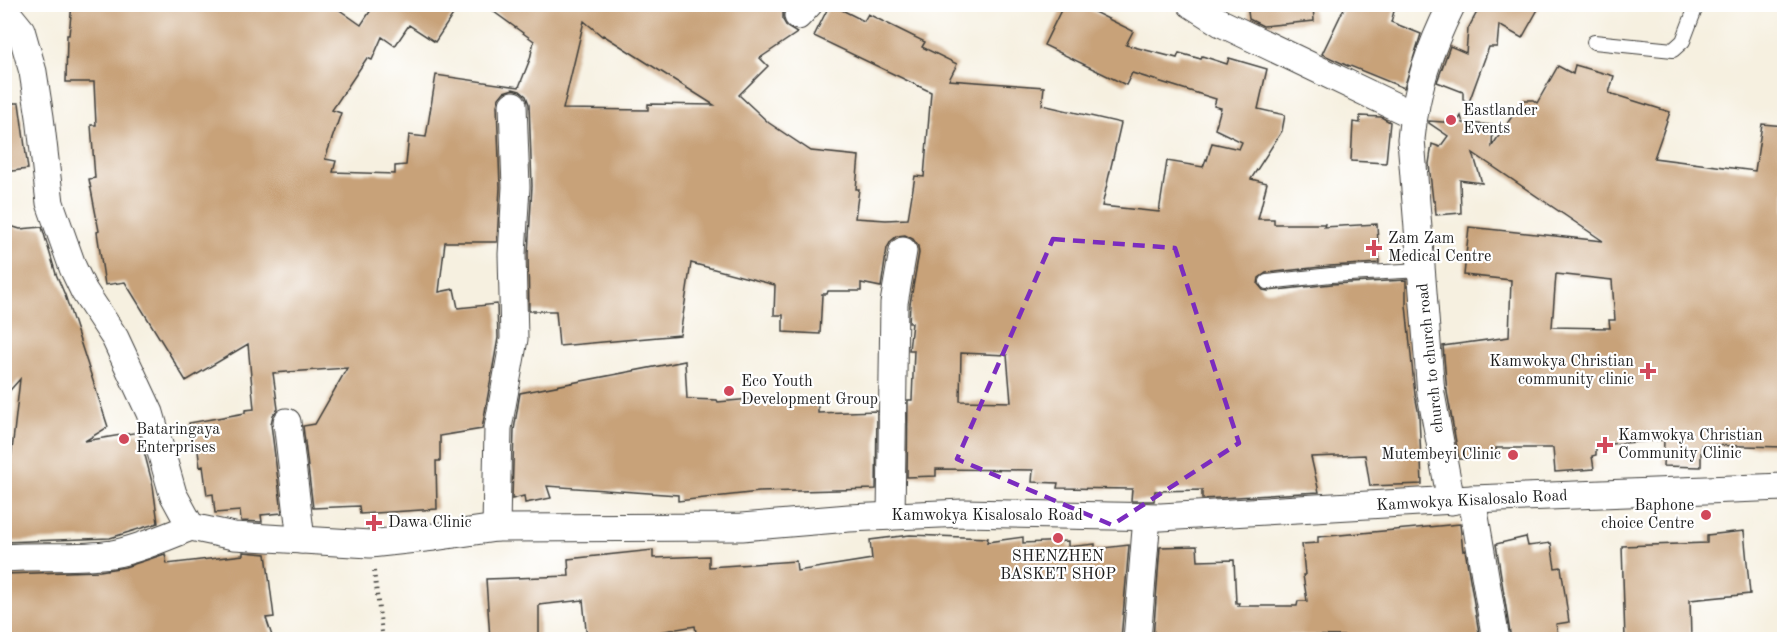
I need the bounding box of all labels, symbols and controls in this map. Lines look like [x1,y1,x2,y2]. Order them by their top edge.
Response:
place label: Eastlander Events [1463,103,1538,137]
marker: Eastlander Events [1444,113,1458,127]
place label: Zam Zam Medical Centre [1388,231,1491,265]
marker: Zam Zam Medical Centre [1365,239,1383,257]
street label: church to church road [1415,282,1447,434]
place label: Kamwokya Christian community clinic [1489,354,1634,388]
marker: Kamwokya Christian community clinic [1639,362,1657,380]
place label: Eco Youth Development Group [741,374,878,408]
marker: Eco Youth Development Group [722,384,736,398]
place label: Bataringaya Enterprises [136,422,220,456]
place label: Kamwokya Christian Community Clinic [1618,428,1763,462]
marker: Bataringaya Enterprises [117,432,131,446]
marker: Kamwokya Christian Community Clinic [1596,436,1614,454]
place label: Mutembeyi Clinic [1381,447,1501,463]
marker: Mutembeyi Clinic [1506,448,1520,462]
street label: Kamwokya Kisalosalo Road [1376,488,1568,514]
place label: Baphone choice Centre [1601,498,1694,532]
street label: Kamwokya Kisalosalo Road [891,508,1083,524]
marker: Baphone choice Centre [1699,508,1713,522]
marker: Dawa Clinic [365,514,383,532]
place label: Dawa Clinic [388,515,472,531]
marker: SHENZHEN BASKET SHOP [1051,531,1065,545]
place label: SHENZHEN BASKET SHOP [1000,549,1116,583]

